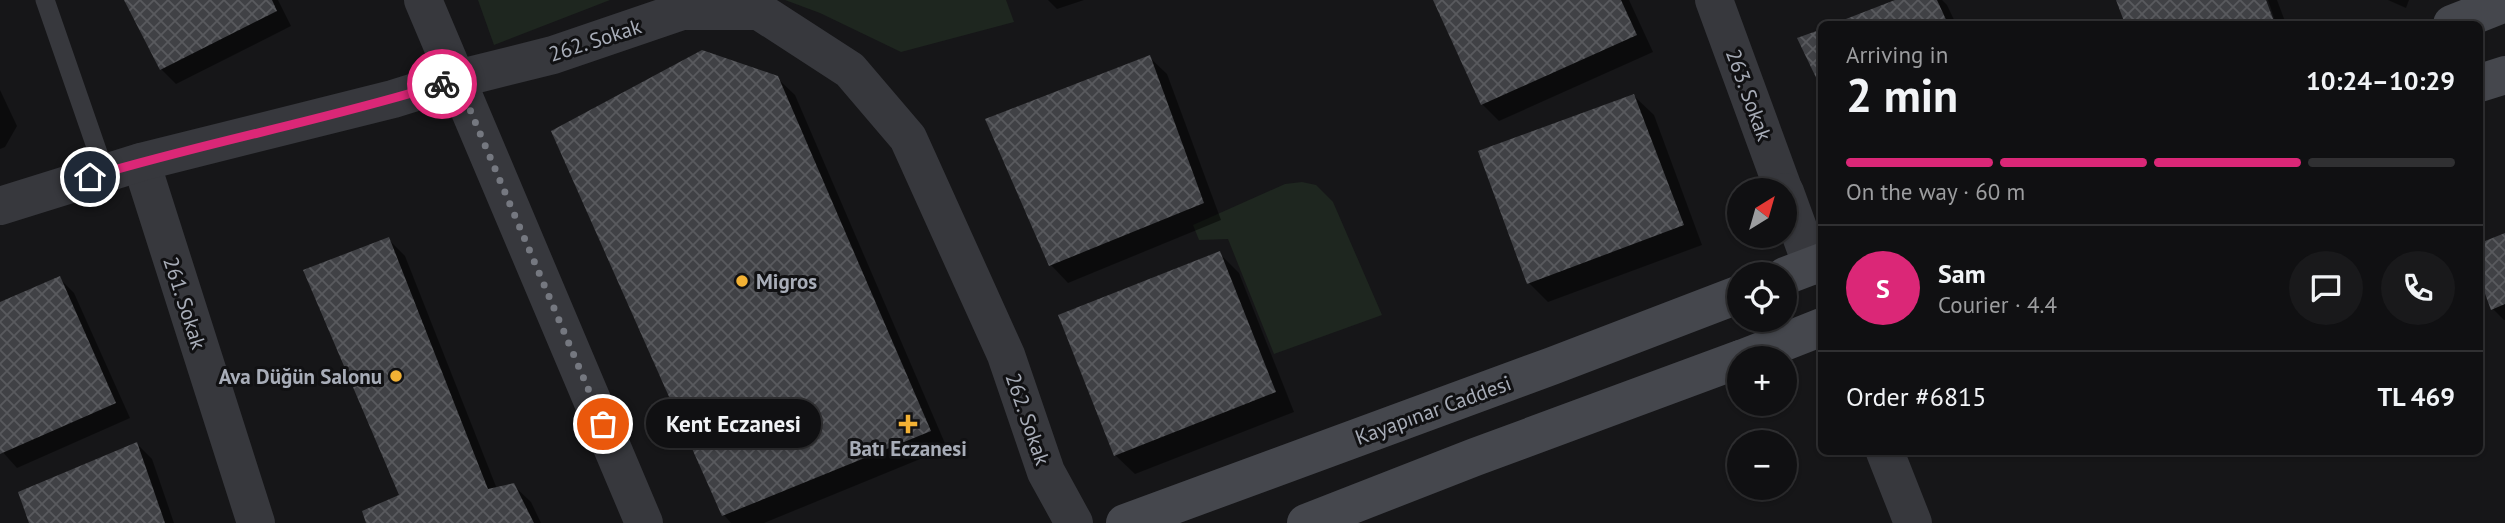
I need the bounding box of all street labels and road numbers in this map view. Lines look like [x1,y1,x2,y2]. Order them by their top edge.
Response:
street label: 262. Sokak [545,12,645,68]
street label: 263. Sokak [1720,45,1778,145]
street label: 261. Sokak [157,253,213,353]
street label: 262. Sokak [1000,369,1056,469]
street label: Kayapınar Caddesi [1351,369,1515,451]

